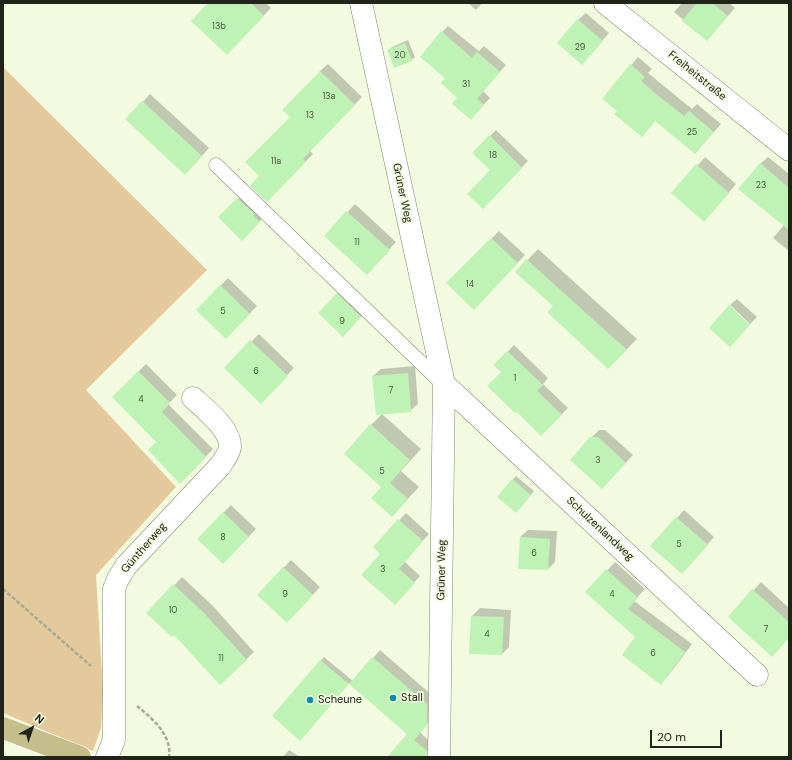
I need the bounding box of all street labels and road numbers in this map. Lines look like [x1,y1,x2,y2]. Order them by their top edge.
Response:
street label: Freiheitstraße [665,48,729,104]
street label: Grüner Weg [389,162,415,224]
street label: Schulzenlandweg [563,494,637,564]
street label: Güntherweg [119,520,169,576]
street label: Grüner Weg [435,540,449,600]

